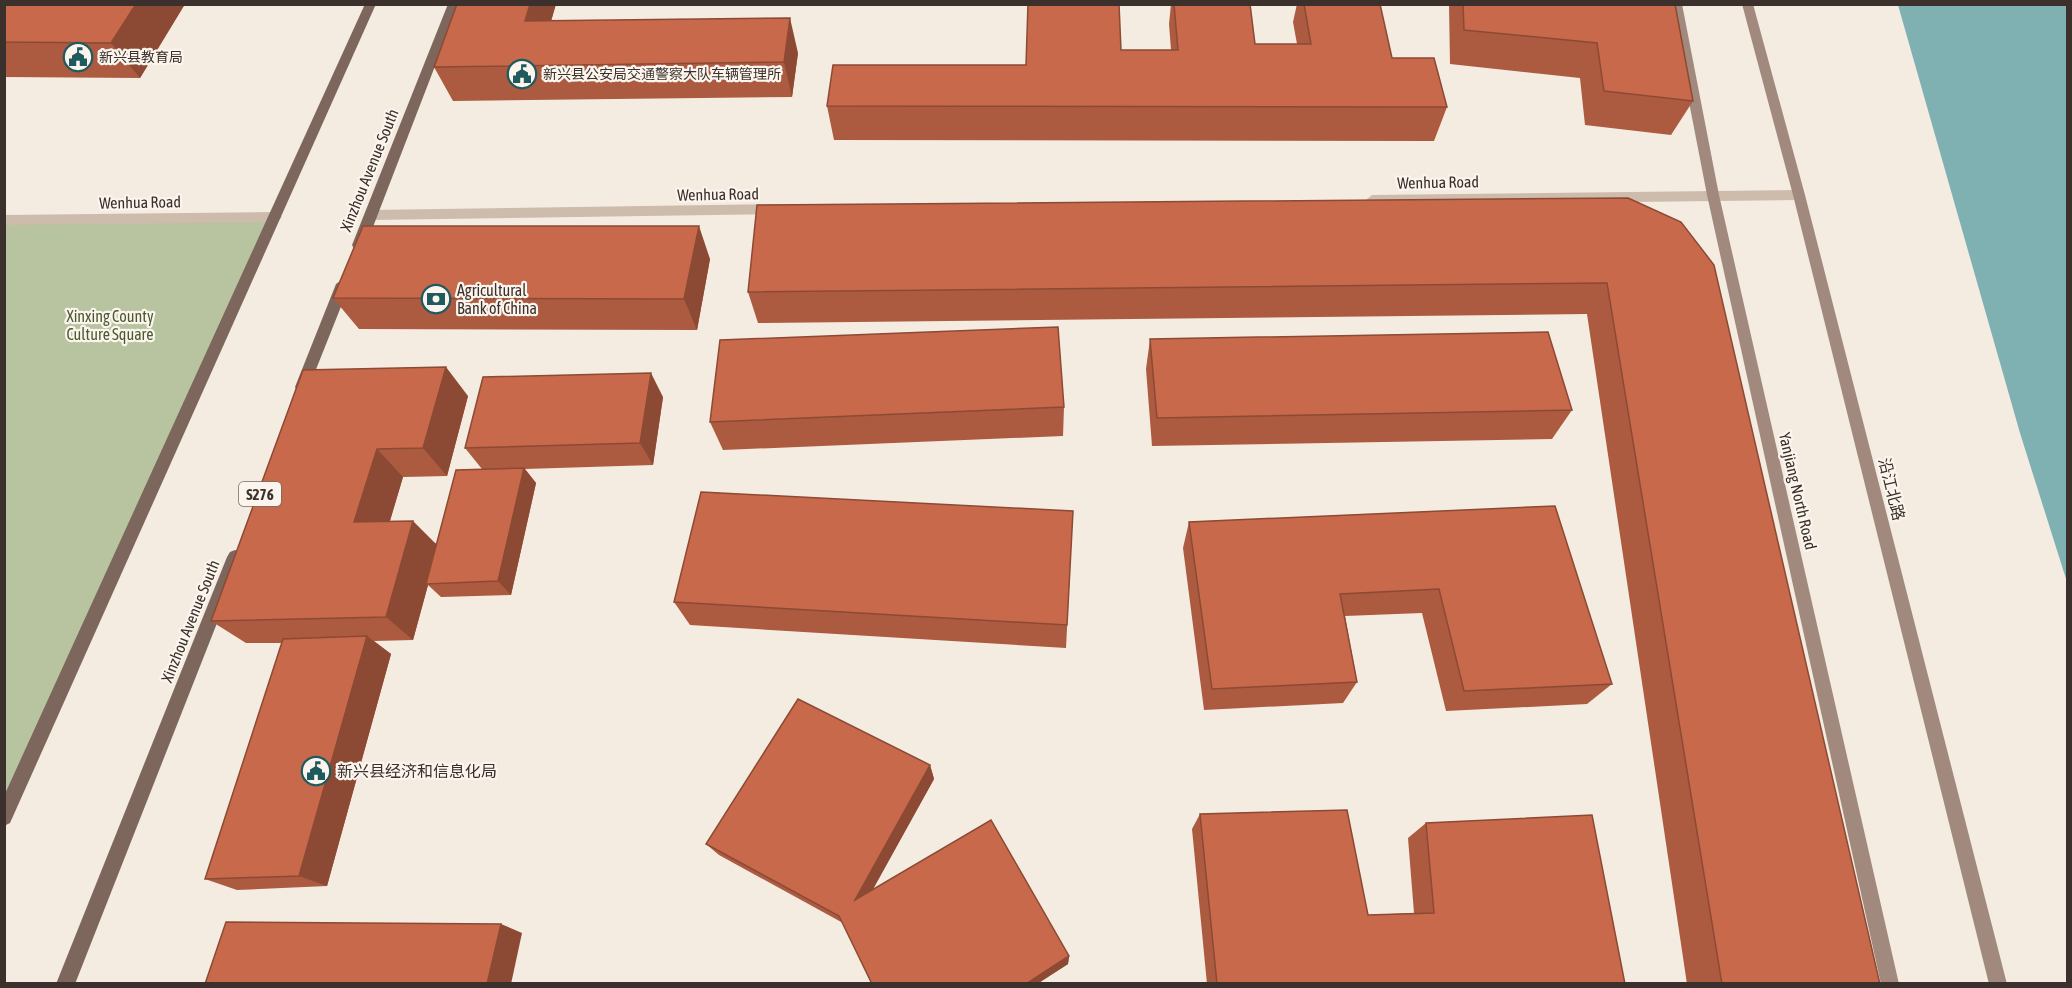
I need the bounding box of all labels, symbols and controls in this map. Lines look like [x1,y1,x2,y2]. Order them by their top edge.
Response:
public building icon: 新兴县教育局 [62,41,94,73]
place label: 新兴县教育局 [99,49,183,65]
public building icon: 新兴县公安局交通警察大队车辆管理所 [506,58,538,90]
place label: 新兴县公安局交通警察大队车辆管理所 [543,66,781,82]
street label: Xinzhou Avenue South [336,106,402,234]
street label: Wenhua Road [1397,172,1479,192]
street label: Wenhua Road [677,184,759,204]
street label: Wenhua Road [99,192,181,212]
place label: Agricultural Bank of China [457,281,537,317]
bank icon: Agricultural Bank of China [420,283,452,315]
park label: Xinxing County Culture Square [66,307,154,344]
street label: Yanjiang North Road [1775,431,1820,552]
street label: 沿江北路 [1876,456,1908,522]
road number: S276 [239,482,281,506]
street label: Xinzhou Avenue South [157,557,223,685]
public building icon: 新兴县经济和信息化局 [300,755,332,787]
place label: 新兴县经济和信息化局 [337,762,497,780]

